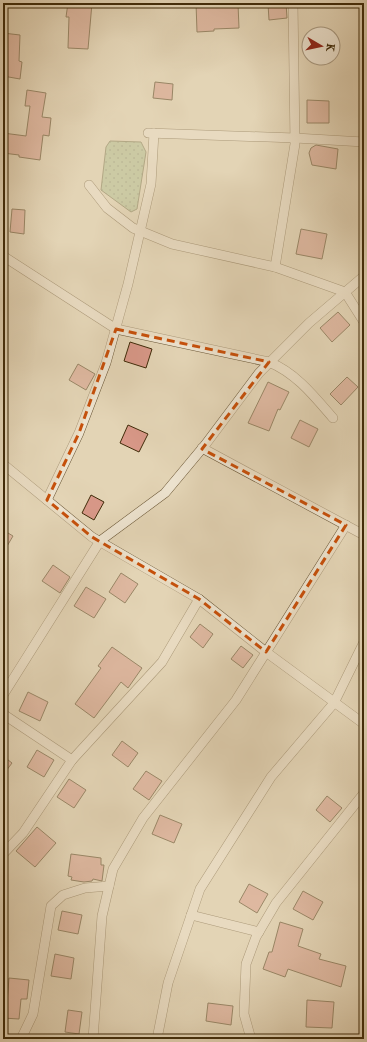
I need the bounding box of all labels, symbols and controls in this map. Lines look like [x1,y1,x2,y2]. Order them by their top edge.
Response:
north arrow [301,26,341,66]
text: K [323,43,337,54]

